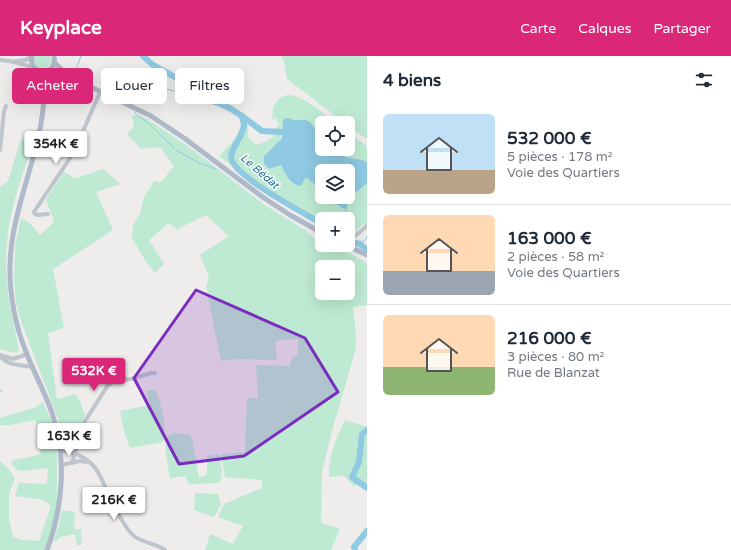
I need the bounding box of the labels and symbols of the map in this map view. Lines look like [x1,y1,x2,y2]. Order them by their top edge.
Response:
pin: 354K € [23,131,89,165]
water label: Le Bédat [238,151,283,193]
pin: 532K € [61,358,127,392]
pin: 163K € [36,423,102,457]
pin: 216K € [81,487,147,521]

